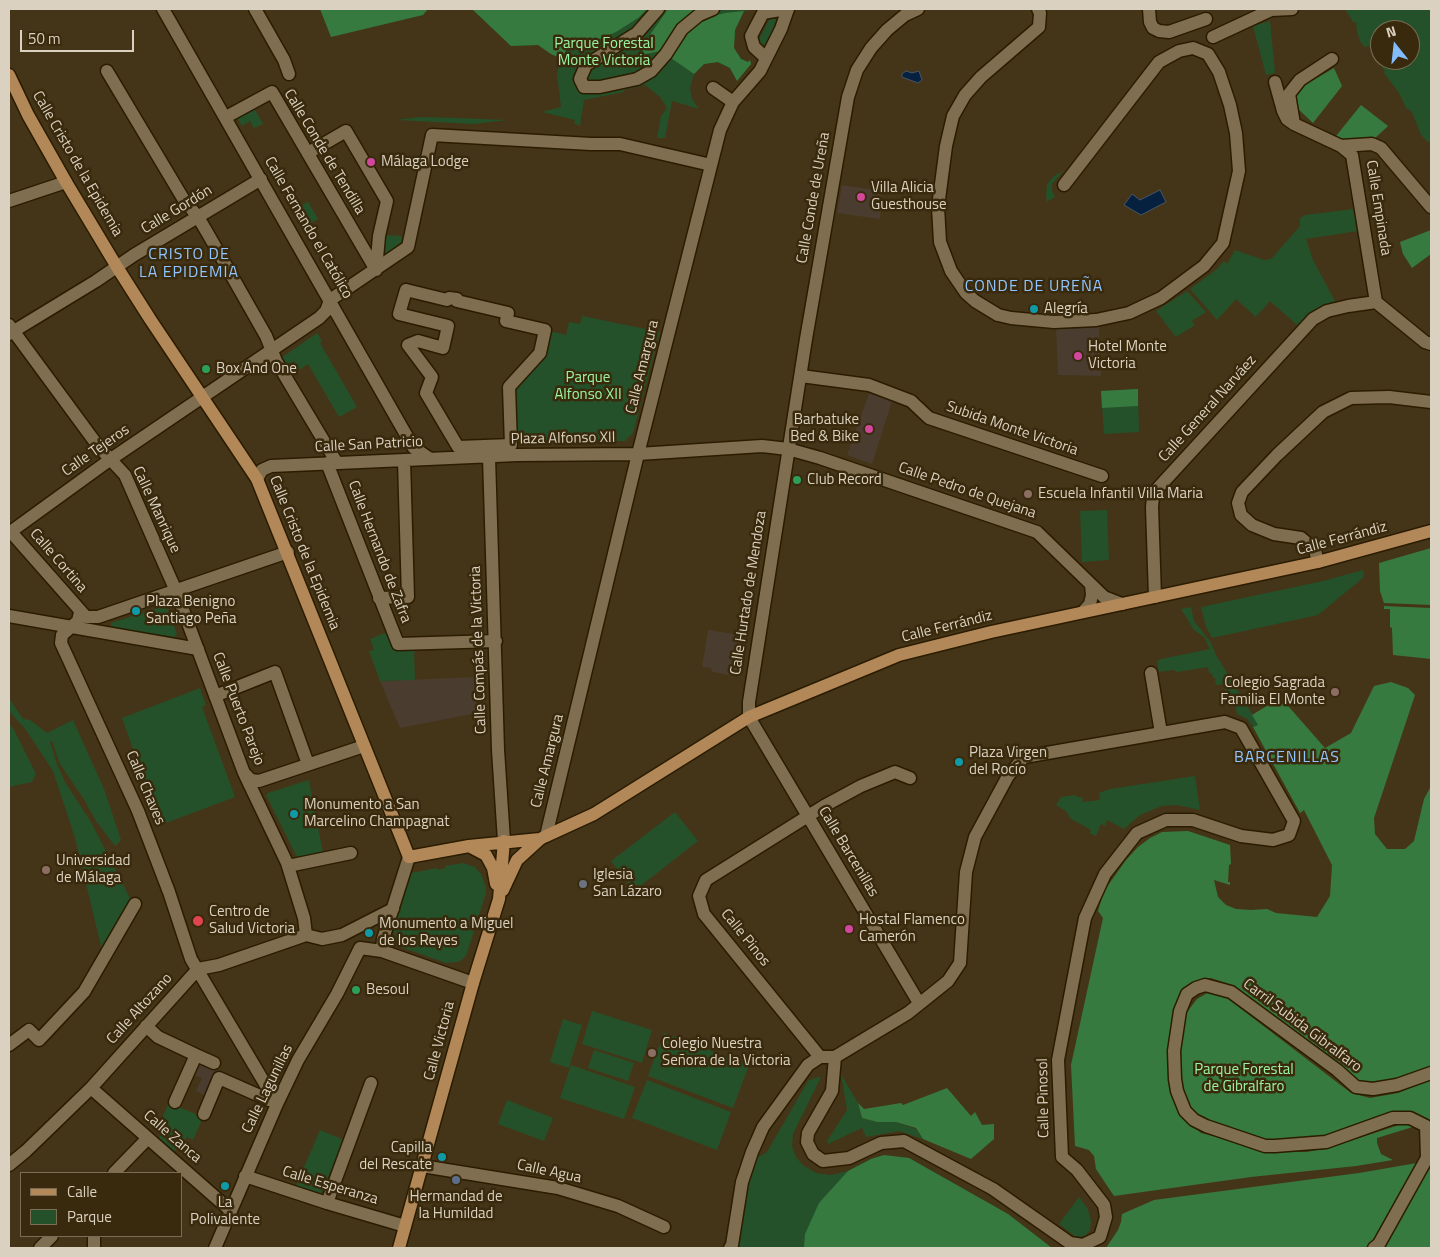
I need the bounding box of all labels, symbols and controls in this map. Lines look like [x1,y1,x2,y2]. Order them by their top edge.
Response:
scale bar [22,20,136,52]
north arrow [1370,20,1420,70]
text: N [1383,20,1399,42]
text: 50 m [28,27,61,50]
park label: Parque Forestal Monte Victoria [554,35,654,70]
street label: Calle Conde de Tendilla [279,86,369,218]
street label: Calle Cristo de la Epidemia [28,88,126,240]
street label: Calle Conde de Ureña [794,131,834,265]
place label: Málaga Lodge [381,153,469,171]
street label: Calle Fernando el Católico [260,154,356,302]
marker: Málaga Lodge [365,156,377,168]
street label: Calle Empinada [1362,159,1394,257]
place label: Villa Alicia Guesthouse [871,179,947,214]
street label: Calle Gordón [138,182,216,238]
marker: Villa Alicia Guesthouse [855,191,867,203]
district label: CRISTO DE LA EPIDEMIA [138,245,240,283]
district label: CONDE DE UREÑA [963,277,1105,297]
place label: Alegría [1044,300,1088,318]
marker: Alegría [1028,303,1040,315]
street label: Calle Amargura [623,318,663,416]
place label: Hotel Monte Victoria [1088,338,1167,373]
marker: Hotel Monte Victoria [1072,350,1084,362]
street label: Calle General Narváez [1155,352,1261,466]
place label: Box And One [216,360,297,378]
marker: Box And One [200,363,212,375]
park label: Parque Alfonso XII [554,369,622,404]
street label: Subida Monte Victoria [944,398,1080,460]
place label: Barbatuke Bed & Bike [790,411,859,446]
street label: Calle Tejeros [59,421,133,481]
marker: Barbatuke Bed & Bike [863,423,875,435]
street label: Plaza Alfonso XII [511,429,615,449]
street label: Calle San Patricio [314,433,424,457]
street label: Calle Pedro de Quejana [896,459,1038,523]
street label: Calle Manrique [128,464,184,556]
place label: Club Record [807,471,882,489]
street label: Calle Cristo de la Epidemia [265,473,343,633]
marker: Club Record [791,474,803,486]
street label: Calle Hernando de Zafra [344,478,414,626]
place label: Escuela Infantil Villa Maria [1038,485,1203,503]
marker: Escuela Infantil Villa Maria [1022,488,1034,500]
street label: Calle Hurtado de Mendoza [727,510,771,676]
street label: Calle Ferrándiz [1295,518,1389,560]
street label: Calle Cortina [25,525,91,597]
street label: Calle Compás de la Victoria [467,566,491,734]
place label: Plaza Benigno Santiago Peña [146,593,237,628]
marker: Plaza Benigno Santiago Peña [130,605,142,617]
street label: Calle Ferrándiz [900,607,994,647]
street label: Calle Puerto Parejo [208,650,268,768]
place label: Colegio Sagrada Familia El Monte [1220,674,1325,709]
marker: Colegio Sagrada Familia El Monte [1329,686,1341,698]
street label: Calle Amargura [528,712,568,810]
place label: Plaza Virgen del Rocío [969,744,1047,779]
street label: Calle Chaves [121,748,169,828]
district label: BARCENILLAS [1233,748,1341,768]
marker: Plaza Virgen del Rocío [953,756,965,768]
place label: Monumento a San Marcelino Champagnat [304,796,449,831]
street label: Calle Barcenillas [814,804,882,900]
marker: Monumento a San Marcelino Champagnat [288,808,300,820]
place label: Universidad de Málaga [56,852,130,887]
marker: Universidad de Málaga [40,864,52,876]
place label: Iglesia San Lázaro [593,866,662,901]
marker: Iglesia San Lázaro [577,878,589,890]
place label: Centro de Salud Victoria [209,903,295,938]
street label: Calle Pinos [716,906,774,970]
place label: Hostal Flamenco Camerón [859,911,965,946]
marker: Centro de Salud Victoria [191,914,205,928]
place label: Monumento a Miguel de los Reyes [379,915,513,950]
marker: Hostal Flamenco Camerón [843,923,855,935]
marker: Monumento a Miguel de los Reyes [363,927,375,939]
street label: Calle Altozano [103,970,177,1048]
street label: Carril Subida Gibralfaro [1239,975,1365,1077]
place label: Besoul [366,981,409,999]
marker: Besoul [350,984,362,996]
street label: Calle Victoria [421,999,459,1083]
place label: Colegio Nuestra Señora de la Victoria [662,1035,791,1070]
street label: Calle Lagunillas [239,1042,297,1136]
marker: Colegio Nuestra Señora de la Victoria [646,1047,658,1059]
street label: Calle Pinosol [1034,1058,1054,1138]
park label: Parque Forestal de Gibralfaro [1194,1061,1294,1096]
street label: Calle Zanca [139,1107,205,1167]
place label: Capilla del Rescate [359,1139,432,1174]
marker: Capilla del Rescate [436,1151,448,1163]
street label: Calle Agua [515,1156,583,1188]
street label: Calle Esperanza [280,1163,380,1209]
legend [20,1172,182,1237]
marker: Hermandad de la Humildad [450,1174,462,1186]
text: Calle [67,1180,97,1203]
marker: La Polivalente [219,1180,231,1192]
place label: Hermandad de la Humildad [409,1188,503,1223]
place label: La Polivalente [190,1194,260,1229]
text: Parque [67,1205,112,1228]

